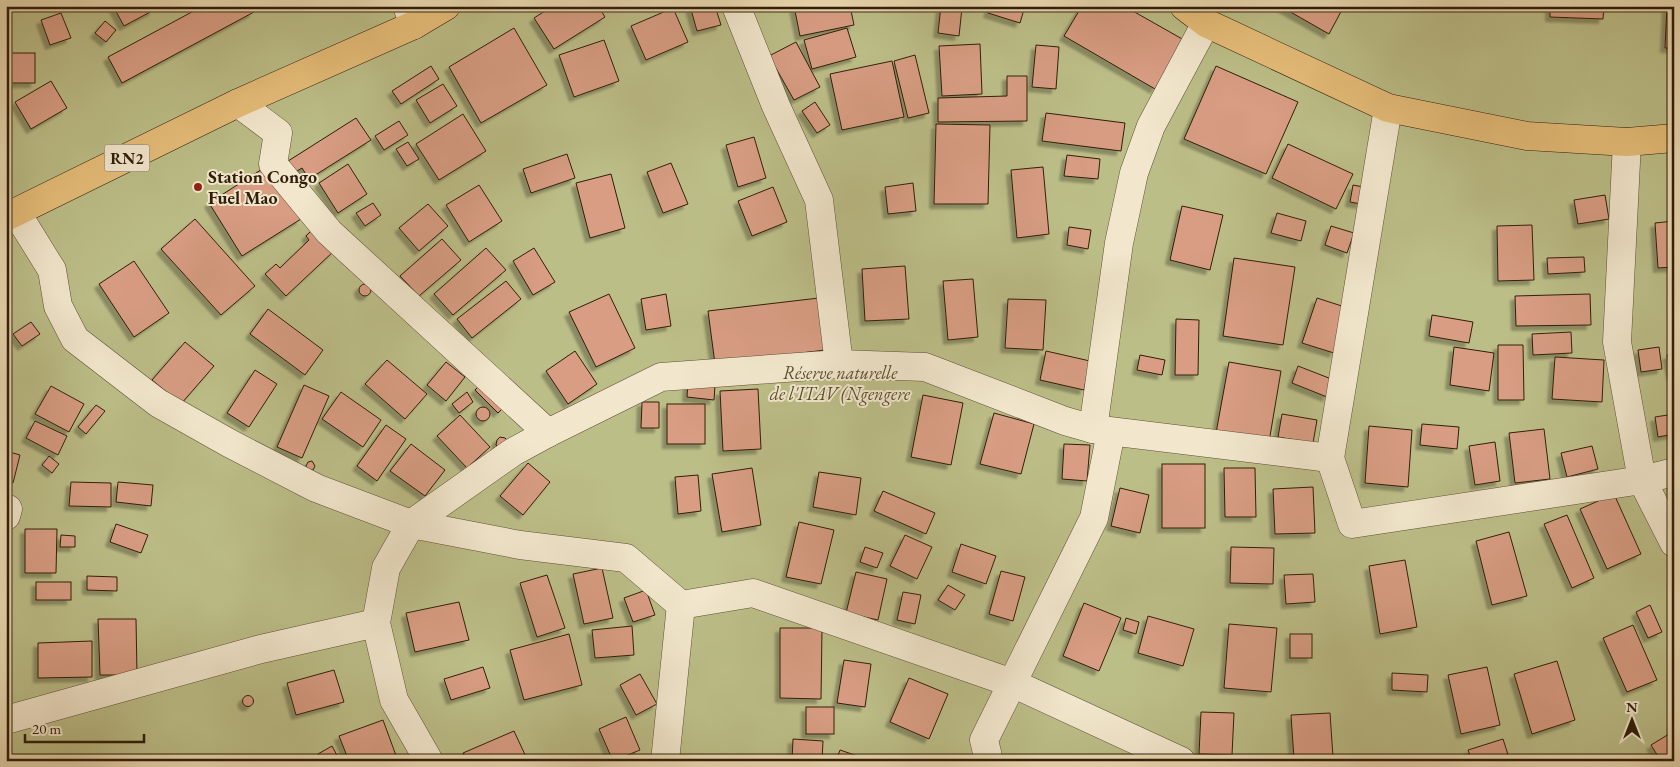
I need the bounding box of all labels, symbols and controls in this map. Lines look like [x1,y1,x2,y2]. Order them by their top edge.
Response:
road number: RN2 [104,144,150,172]
place label: Station Congo Fuel Mao [208,165,317,209]
marker: Station Congo Fuel Mao [192,181,204,193]
park label: Réserve naturelle de l'ITAV (Ngengere [770,361,911,406]
north arrow [1608,694,1658,744]
text: N [1626,698,1638,716]
scale bar [25,712,144,744]
text: 20 m [32,719,61,738]

